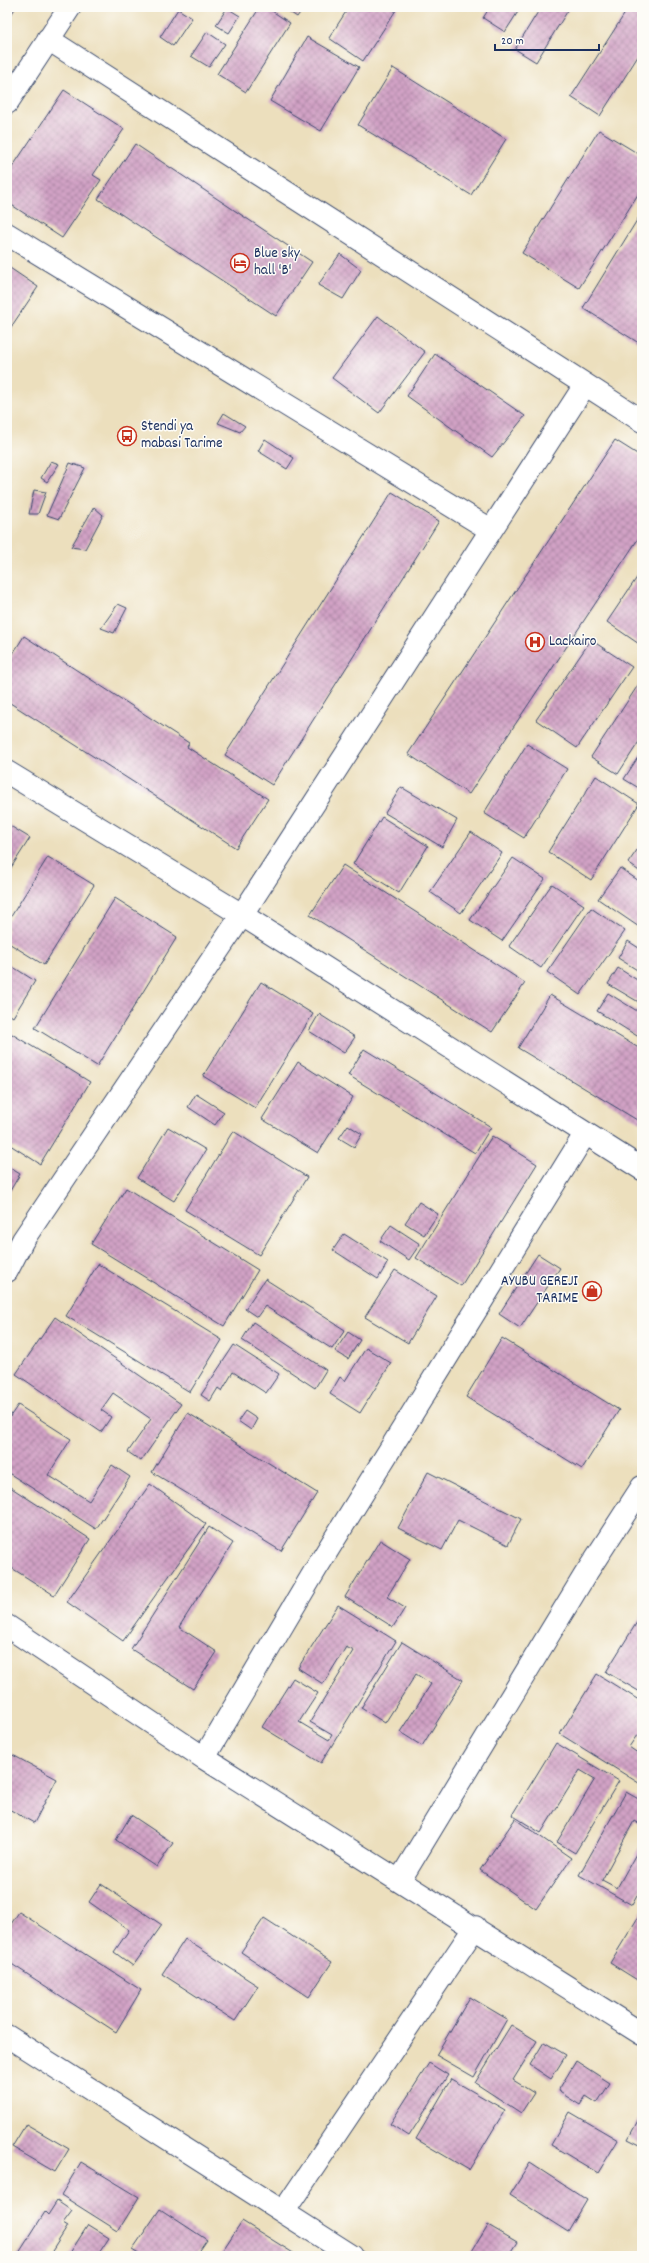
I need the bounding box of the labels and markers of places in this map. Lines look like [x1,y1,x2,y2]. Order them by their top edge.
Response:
place label: Blue sky hall 'B' [254,243,301,282]
hotel icon: Blue sky hall 'B' [229,252,251,274]
place label: Stendi ya mabasi Tarime [141,416,223,455]
bus stop icon: Stendi ya mabasi Tarime [116,425,138,447]
hospital icon: Lackairo [524,631,546,653]
place label: Lackairo [549,631,597,653]
place label: AYUBU GEREJI TARIME [501,1271,578,1310]
shop icon: AYUBU GEREJI TARIME [581,1280,603,1302]

